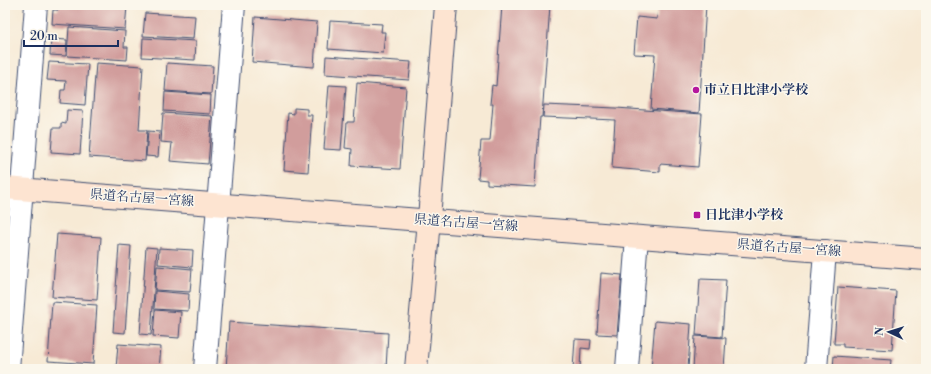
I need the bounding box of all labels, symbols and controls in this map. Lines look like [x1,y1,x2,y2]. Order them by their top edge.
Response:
scale bar [24,22,118,48]
text: 20 m [30,29,58,44]
place label: 市立日比津小学校 [704,82,809,98]
marker: 市立日比津小学校 [691,85,701,95]
street label: 県道名古屋一宮線 [90,186,194,210]
place label: 日比津小学校 [705,207,784,223]
marker: 日比津小学校 [692,210,702,220]
street label: 県道名古屋一宮線 [414,211,518,235]
street label: 県道名古屋一宮線 [737,236,841,260]
north arrow [869,312,909,352]
text: N [873,326,887,336]

